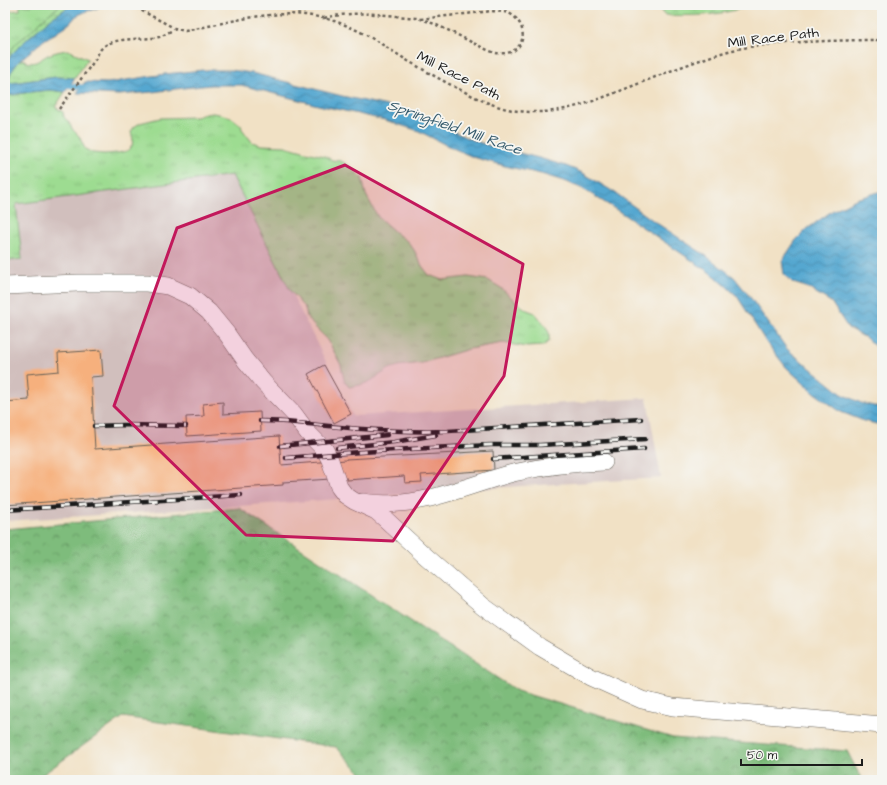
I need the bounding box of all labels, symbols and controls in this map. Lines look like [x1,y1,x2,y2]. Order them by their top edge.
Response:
street label: Mill Race Path [726,22,820,53]
street label: Mill Race Path [413,46,504,106]
water label: Springfield Mill Race [385,95,525,161]
scale bar [741,741,862,767]
text: 50 m [747,747,778,764]

